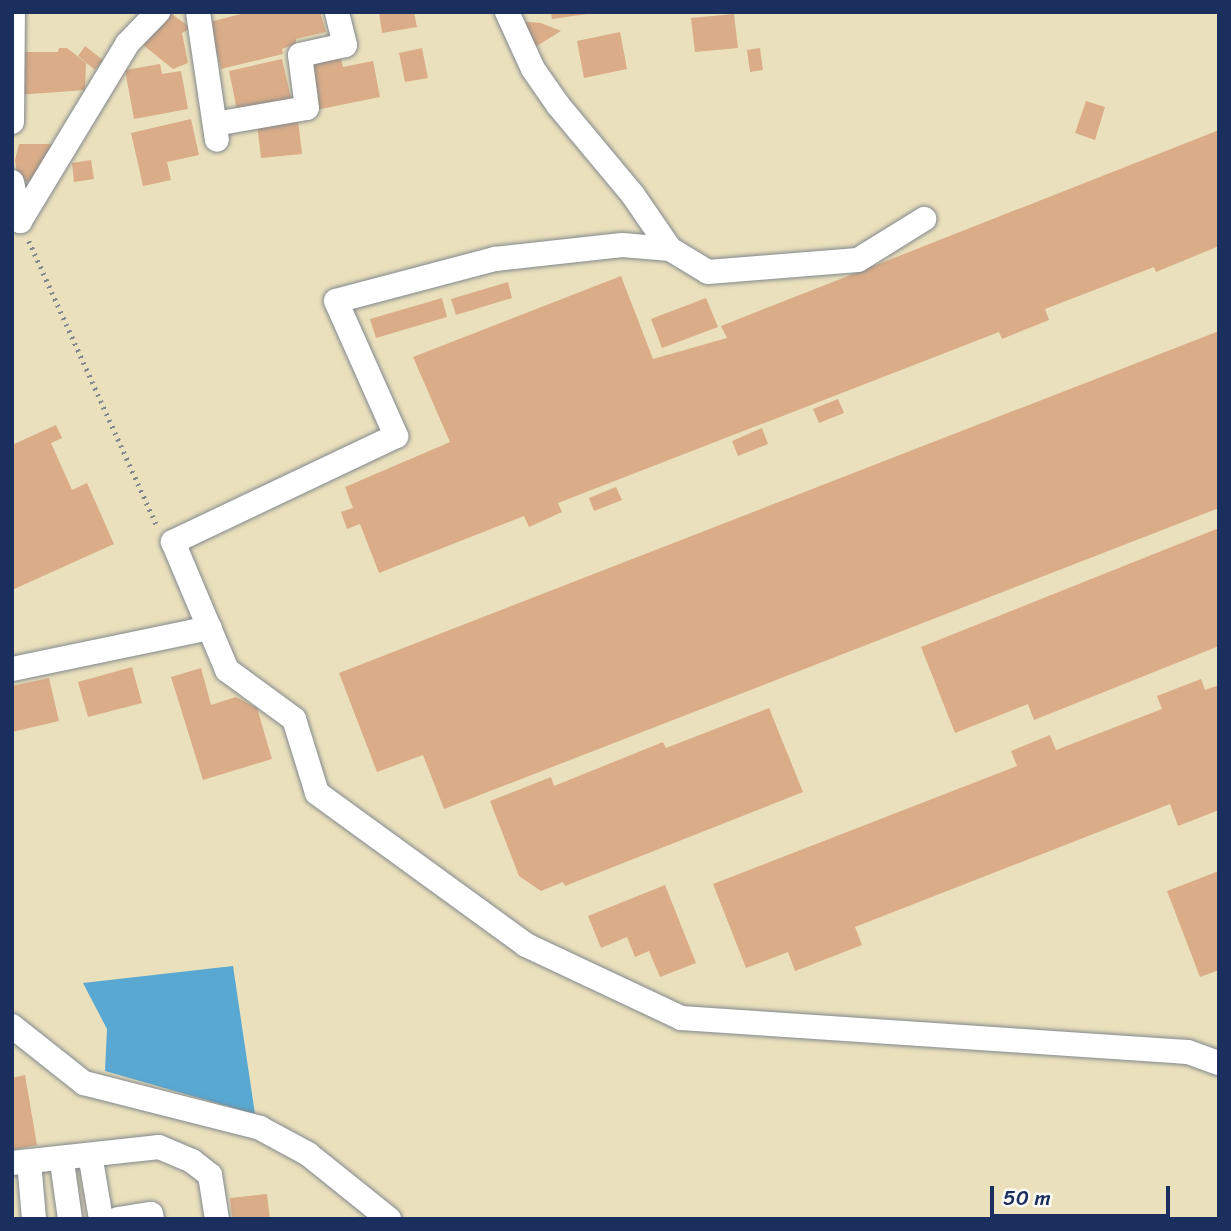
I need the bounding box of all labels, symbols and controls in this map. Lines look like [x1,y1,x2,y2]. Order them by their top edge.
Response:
scale bar [993,1172,1173,1216]
text: 50 m [1003,1179,1051,1217]

